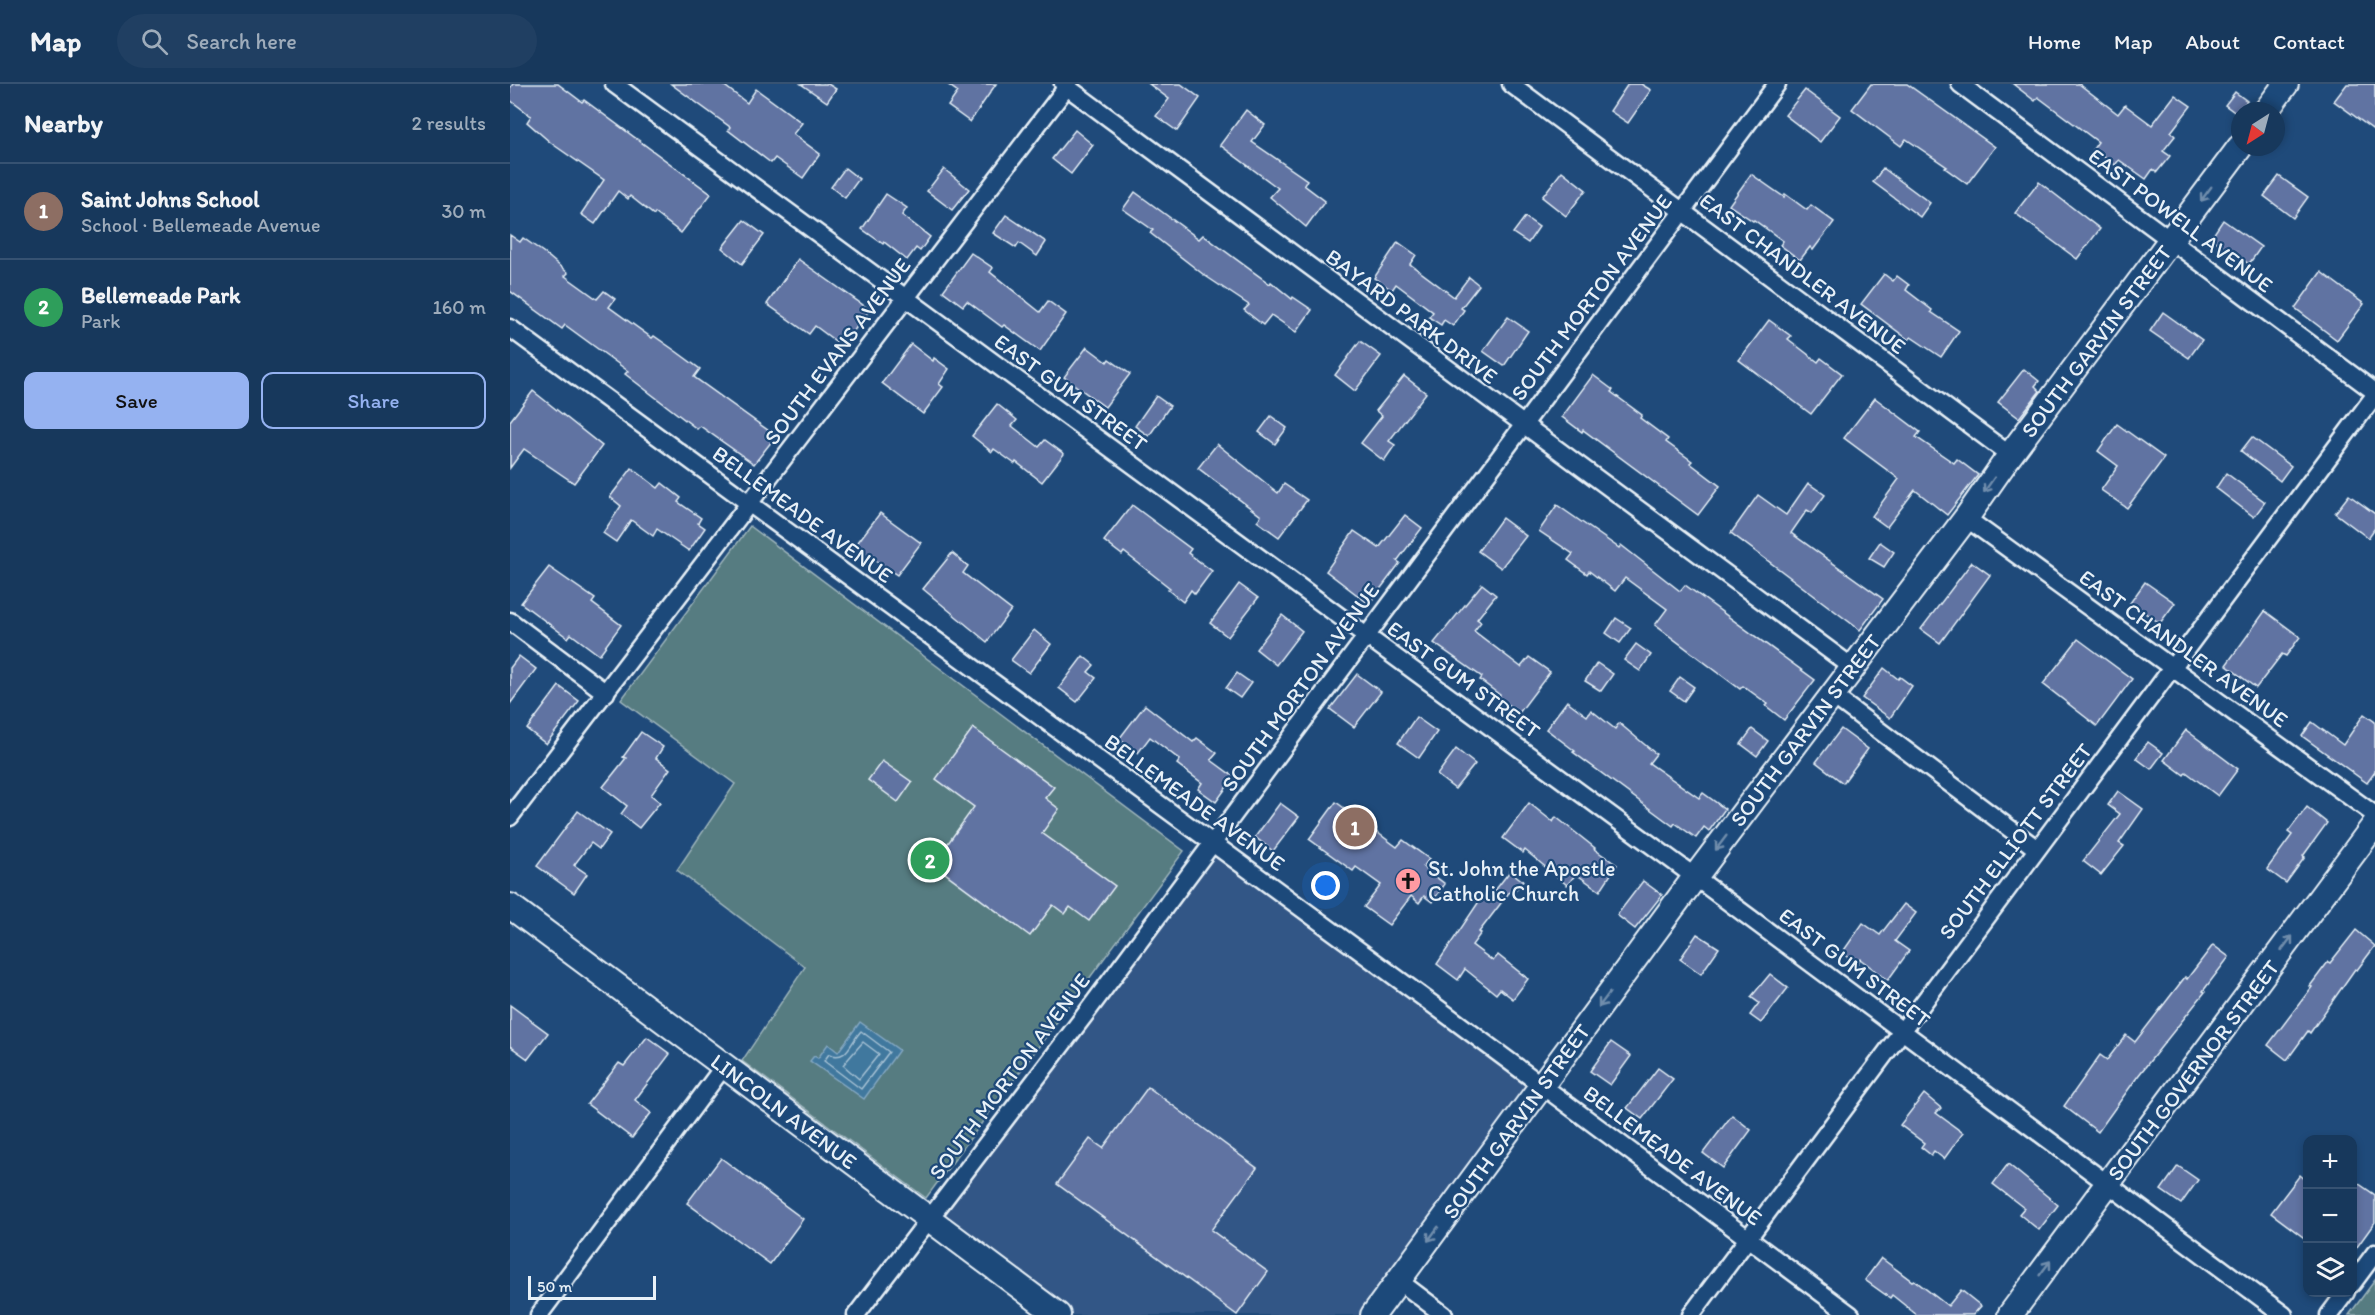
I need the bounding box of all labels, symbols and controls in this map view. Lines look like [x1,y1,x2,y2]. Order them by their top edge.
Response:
search box [117,14,537,68]
text: Map [30,24,81,58]
icon: search [138,25,171,58]
text: Search here [186,28,297,55]
text: Home [2028,29,2081,54]
text: Map [2114,29,2153,54]
text: About [2186,29,2240,54]
text: Contact [2273,29,2345,54]
north arrow [2231,102,2285,156]
text: Nearby [24,107,103,139]
text: 2 results [412,111,486,135]
street label: EAST POWELL AVENUE [2083,142,2278,299]
text: Saint Johns School [81,186,259,213]
one-way arrow [2199,186,2212,202]
street label: EAST CHANDLER AVENUE [1694,187,1911,360]
street label: SOUTH MORTON AVENUE [1505,189,1678,406]
text: 1 [39,199,48,223]
text: 30 m [441,199,486,223]
text: School · Bellemeade Avenue [81,213,321,237]
street label: SOUTH GARVIN STREET [2015,239,2178,443]
street label: BAYARD PARK DRIVE [1320,243,1503,390]
street label: SOUTH EVANS AVENUE [758,252,917,450]
text: Bellemeade Park [81,282,240,309]
text: 2 [38,295,49,319]
text: 160 m [433,295,486,319]
text: Park [81,309,120,333]
street label: EAST GUM STREET [989,328,1153,457]
button: Save [24,372,249,429]
button: Share [261,372,486,429]
street label: BELLEMEADE AVENUE [707,440,898,589]
one-way arrow [1983,477,1995,493]
street label: EAST CHANDLER AVENUE [2074,564,2293,733]
street label: SOUTH MORTON AVENUE [1216,578,1385,797]
street label: EAST GUM STREET [1382,615,1546,744]
street label: SOUTH GARVIN STREET [1724,628,1887,832]
street label: BELLEMEADE AVENUE [1099,728,1290,877]
street label: SOUTH ELLIOTT STREET [1933,737,2098,945]
pin: 1 [1336,804,1374,850]
one-way arrow [1714,835,1727,851]
pin: 2 [910,838,950,882]
place label: St. John the Apostle Catholic Church [1428,855,1616,907]
church icon: St. John the Apostle Catholic Church [1393,866,1423,896]
your location [1311,871,1340,900]
street label: EAST GUM STREET [1774,902,1936,1034]
one-way arrow [2280,935,2293,951]
street label: SOUTH GOVERNOR STREET [2102,954,2286,1186]
street label: SOUTH MORTON AVENUE [923,968,1096,1185]
one-way arrow [1598,991,1611,1007]
street label: SOUTH GARVIN STREET [1437,1018,1597,1224]
street label: LINCOLN AVENUE [705,1048,862,1175]
street label: BELLEMEADE AVENUE [1578,1079,1767,1231]
map controls [2303,1135,2357,1297]
button: + [2303,1135,2357,1189]
button: − [2303,1189,2357,1243]
one-way arrow [1427,1226,1439,1242]
button: layers [2303,1243,2357,1297]
one-way arrow [2038,1260,2051,1276]
scale bar [528,1273,656,1300]
text: 50 m [537,1277,572,1296]

